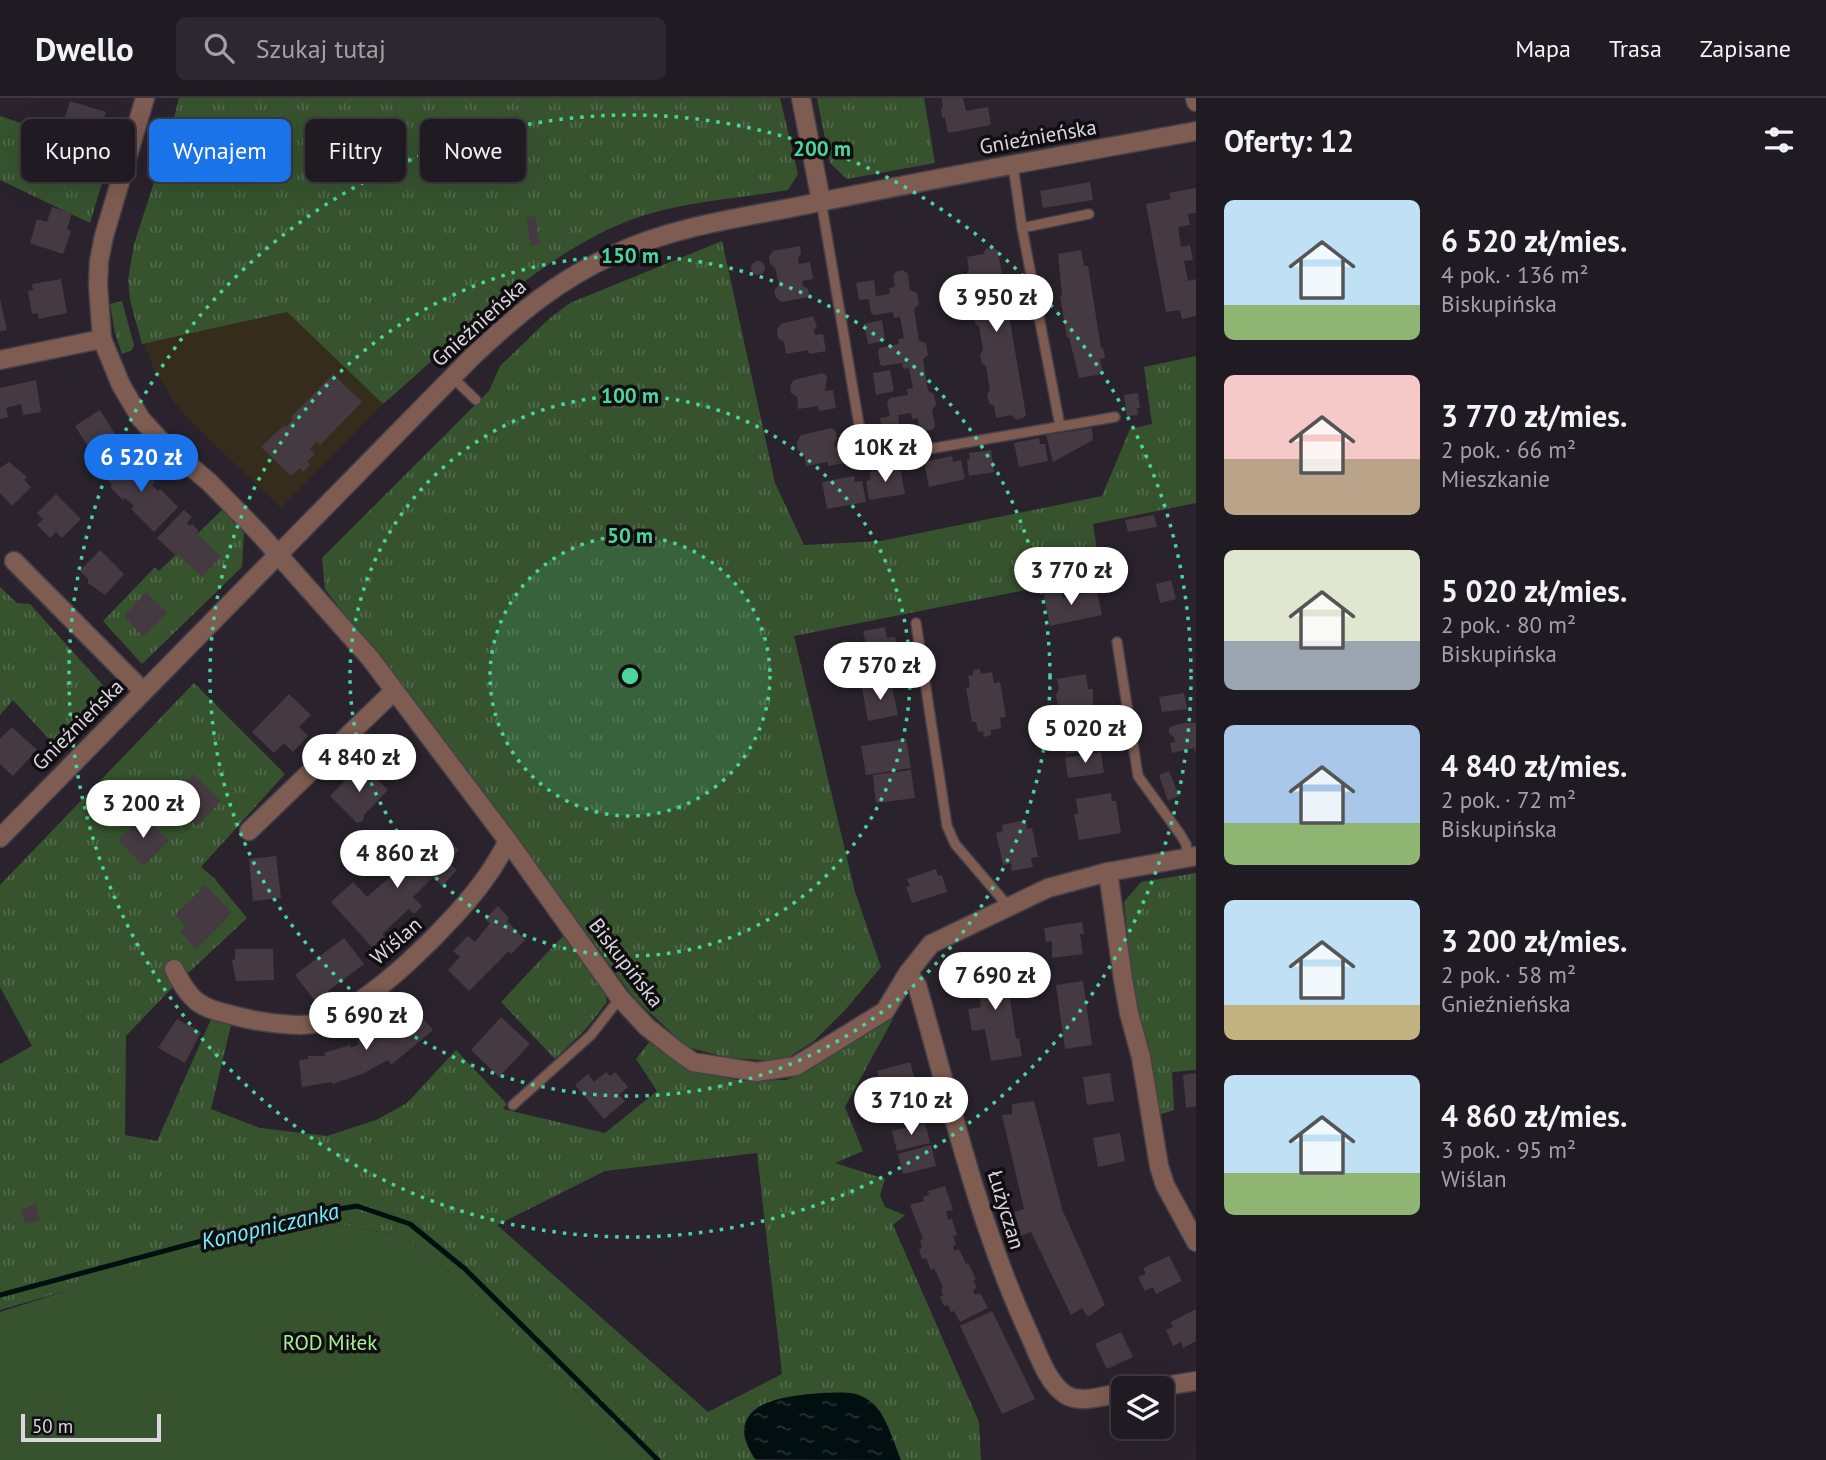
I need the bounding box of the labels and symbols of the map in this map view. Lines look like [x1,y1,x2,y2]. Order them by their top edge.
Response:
street label: Gnieźnieńska [977,113,1099,160]
text: 200 m [793,135,851,162]
text: 150 m [601,242,659,269]
street label: Gnieźnieńska [426,273,532,372]
pin: 3 950 zł [924,274,1068,334]
text: 100 m [601,382,659,409]
pin: 10K zł [828,424,942,484]
pin: 6 520 zł [69,434,213,494]
text: 50 m [607,522,653,549]
pin: 3 770 zł [999,547,1143,607]
pin: 7 570 zł [808,642,952,702]
centre of rings [618,664,642,688]
street label: Gnieźnieńska [26,673,129,776]
pin: 5 020 zł [1013,706,1157,765]
pin: 4 840 zł [287,734,431,794]
pin: 3 200 zł [71,780,215,840]
pin: 4 860 zł [325,830,469,890]
street label: Wiślan [364,911,427,970]
street label: Biskupińska [583,913,670,1013]
pin: 7 690 zł [923,953,1067,1012]
pin: 5 690 zł [294,992,438,1052]
pin: 3 710 zł [839,1077,983,1137]
street label: Łużyczan [982,1167,1031,1252]
water label: Konopniczanka [198,1196,342,1255]
park label: ROD Miłek [283,1329,377,1356]
scale bar [21,1411,161,1443]

